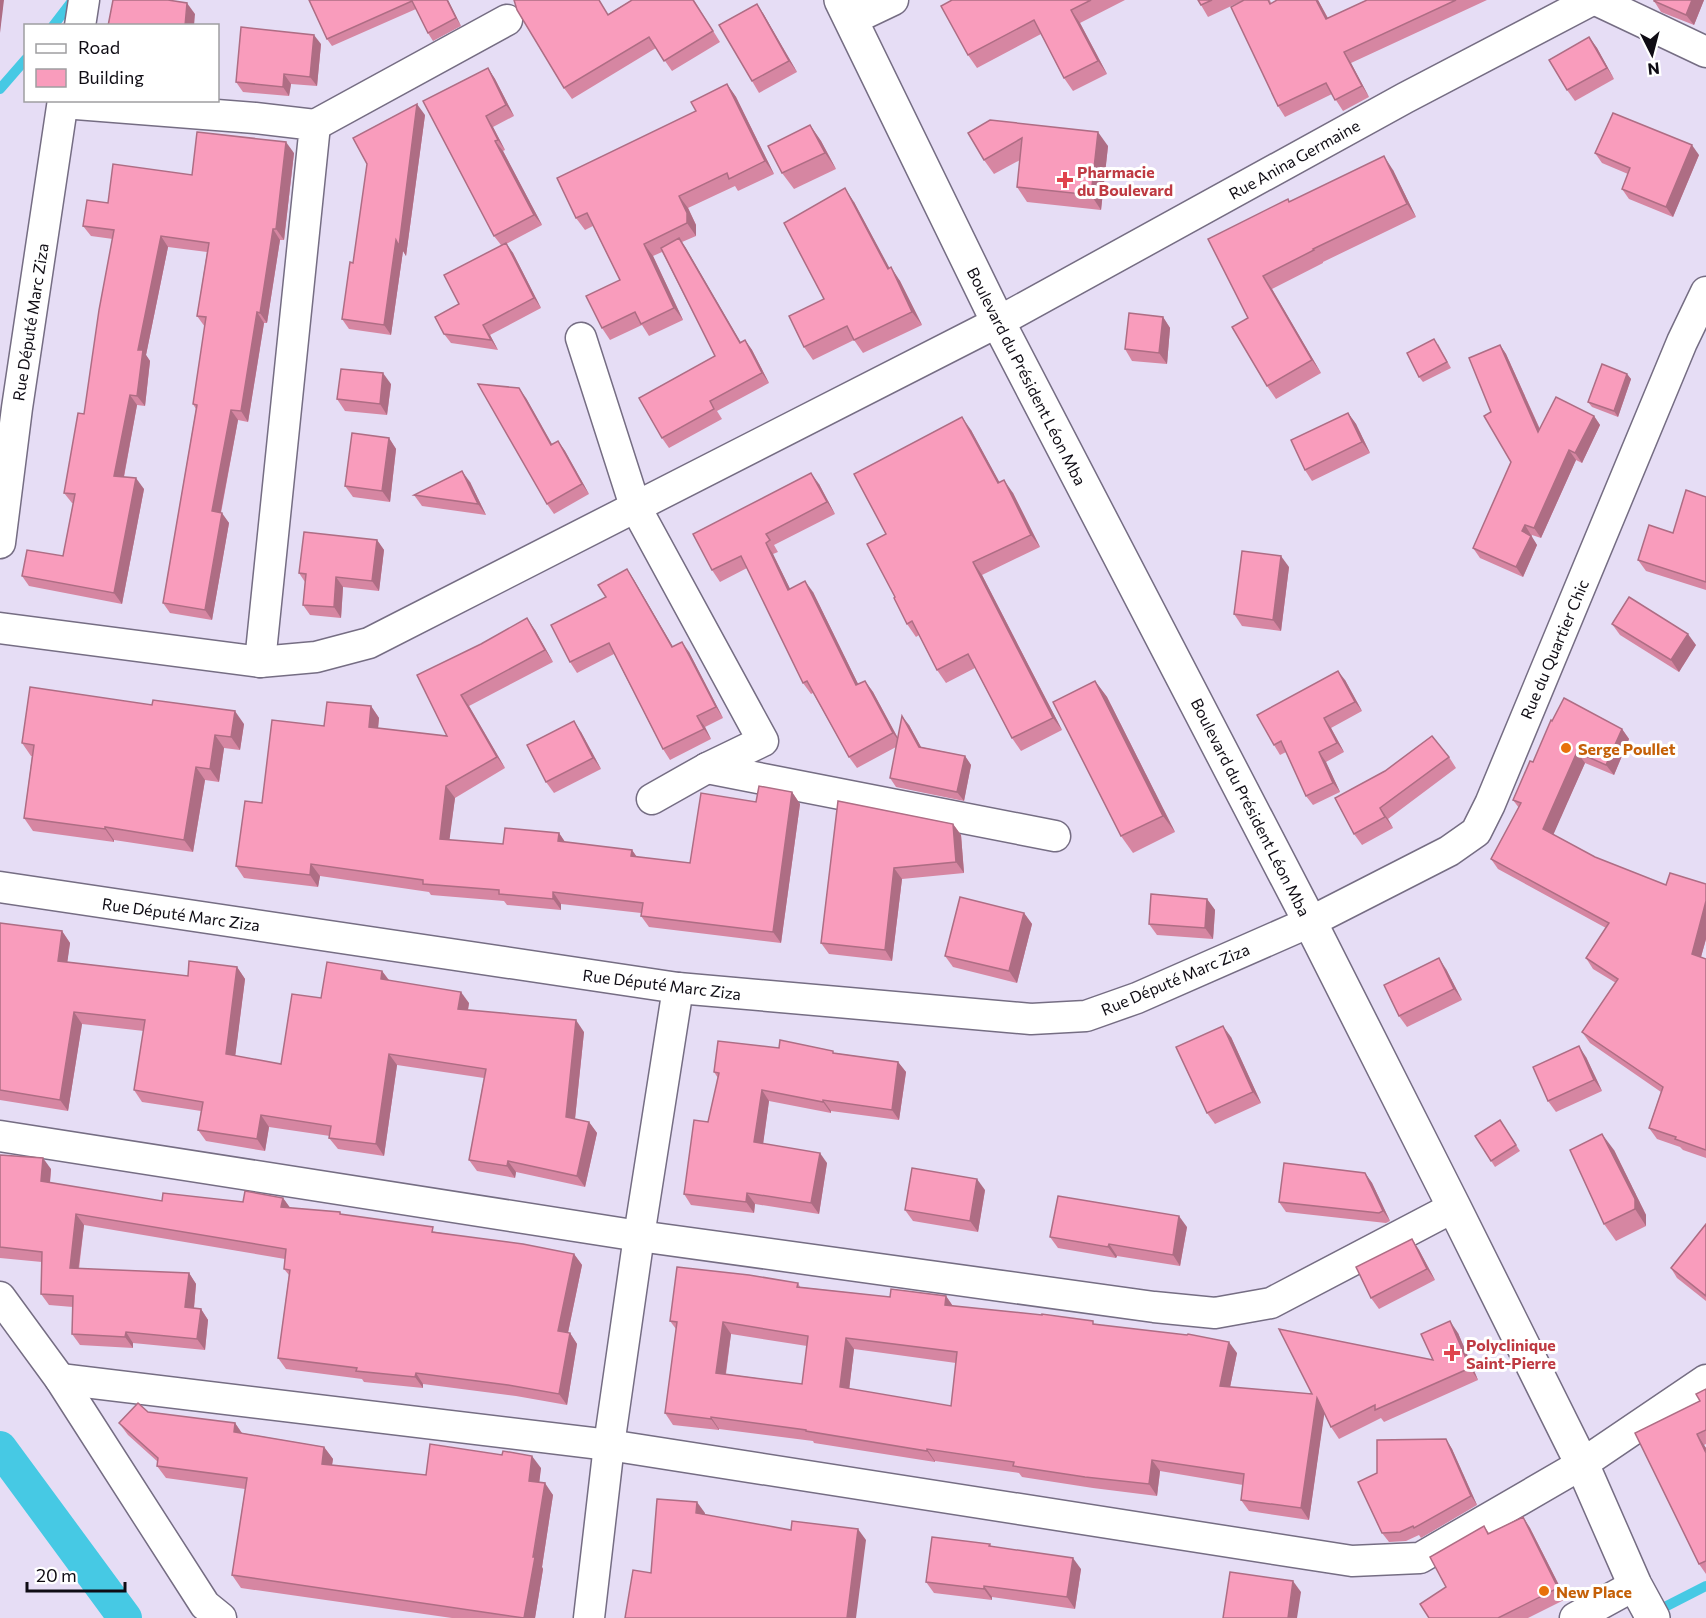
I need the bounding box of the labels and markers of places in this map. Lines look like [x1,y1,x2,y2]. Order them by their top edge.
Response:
place label: Pharmacie du Boulevard [1077,162,1173,199]
marker: Pharmacie du Boulevard [1058,173,1072,187]
place label: Serge Poullet [1578,739,1676,758]
marker: Serge Poullet [1559,741,1573,755]
place label: Polyclinique Saint-Pierre [1466,1335,1556,1372]
marker: Polyclinique Saint-Pierre [1443,1344,1461,1362]
place label: New Place [1556,1582,1632,1601]
marker: New Place [1537,1584,1551,1598]

